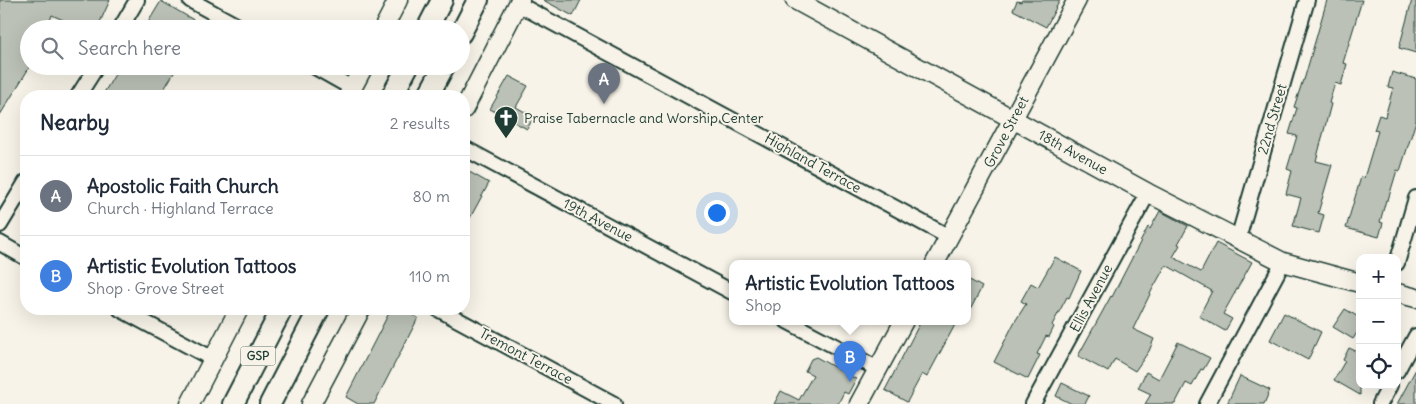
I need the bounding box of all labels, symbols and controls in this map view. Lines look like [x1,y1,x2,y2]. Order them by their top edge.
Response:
search box [20,20,470,75]
icon: search [38,34,66,62]
text: Search here [78,36,181,60]
pin: A [588,63,620,104]
street label: 22nd Street [1253,81,1291,156]
street label: Grove Street [980,93,1033,171]
church icon: Praise Tabernacle and Worship Center [493,105,519,139]
text: Nearby [40,109,110,136]
place label: Praise Tabernacle and Worship Center [524,109,764,127]
text: 2 results [390,113,450,133]
street label: 18th Avenue [1035,126,1111,178]
street label: Highland Terrace [762,129,864,197]
text: Apostolic Faith Church [87,174,279,198]
text: A [51,186,61,206]
text: 80 m [412,186,450,206]
street label: 19th Avenue [560,194,636,246]
text: Church · Highland Terrace [87,198,274,218]
your location [704,200,730,226]
text: Artistic Evolution Tattoos [87,254,297,278]
map controls [1356,254,1401,389]
button: + [1356,254,1401,299]
popup [729,260,971,325]
street label: Ellis Avenue [1066,261,1116,335]
text: B [51,266,61,286]
text: 110 m [409,266,450,286]
text: Artistic Evolution Tattoos [745,271,955,295]
text: Shop · Grove Street [87,278,224,298]
text: Shop [745,295,782,315]
button: − [1356,299,1401,344]
street label: Tremont Terrace [476,324,576,388]
pin: B [834,341,866,382]
button: locate [1356,344,1401,389]
road number: GSP [240,346,276,366]

